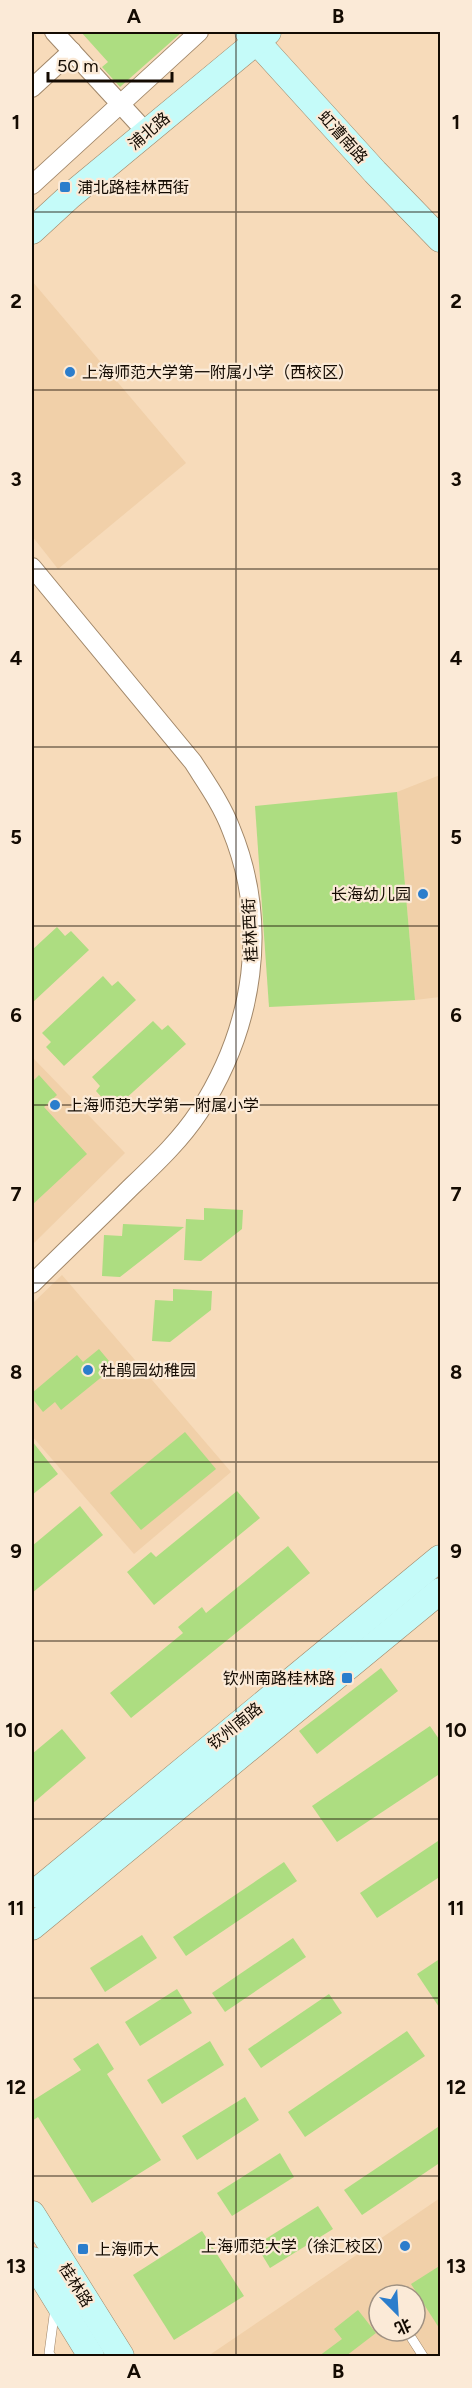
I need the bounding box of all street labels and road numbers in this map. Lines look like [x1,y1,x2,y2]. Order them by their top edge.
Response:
street label: 虹漕南路 [315,107,371,167]
street label: 浦北路 [125,108,173,154]
street label: 桂林西街 [239,898,261,962]
street label: 钦州南路 [204,1698,266,1754]
street label: 桂林路 [55,2260,97,2310]

